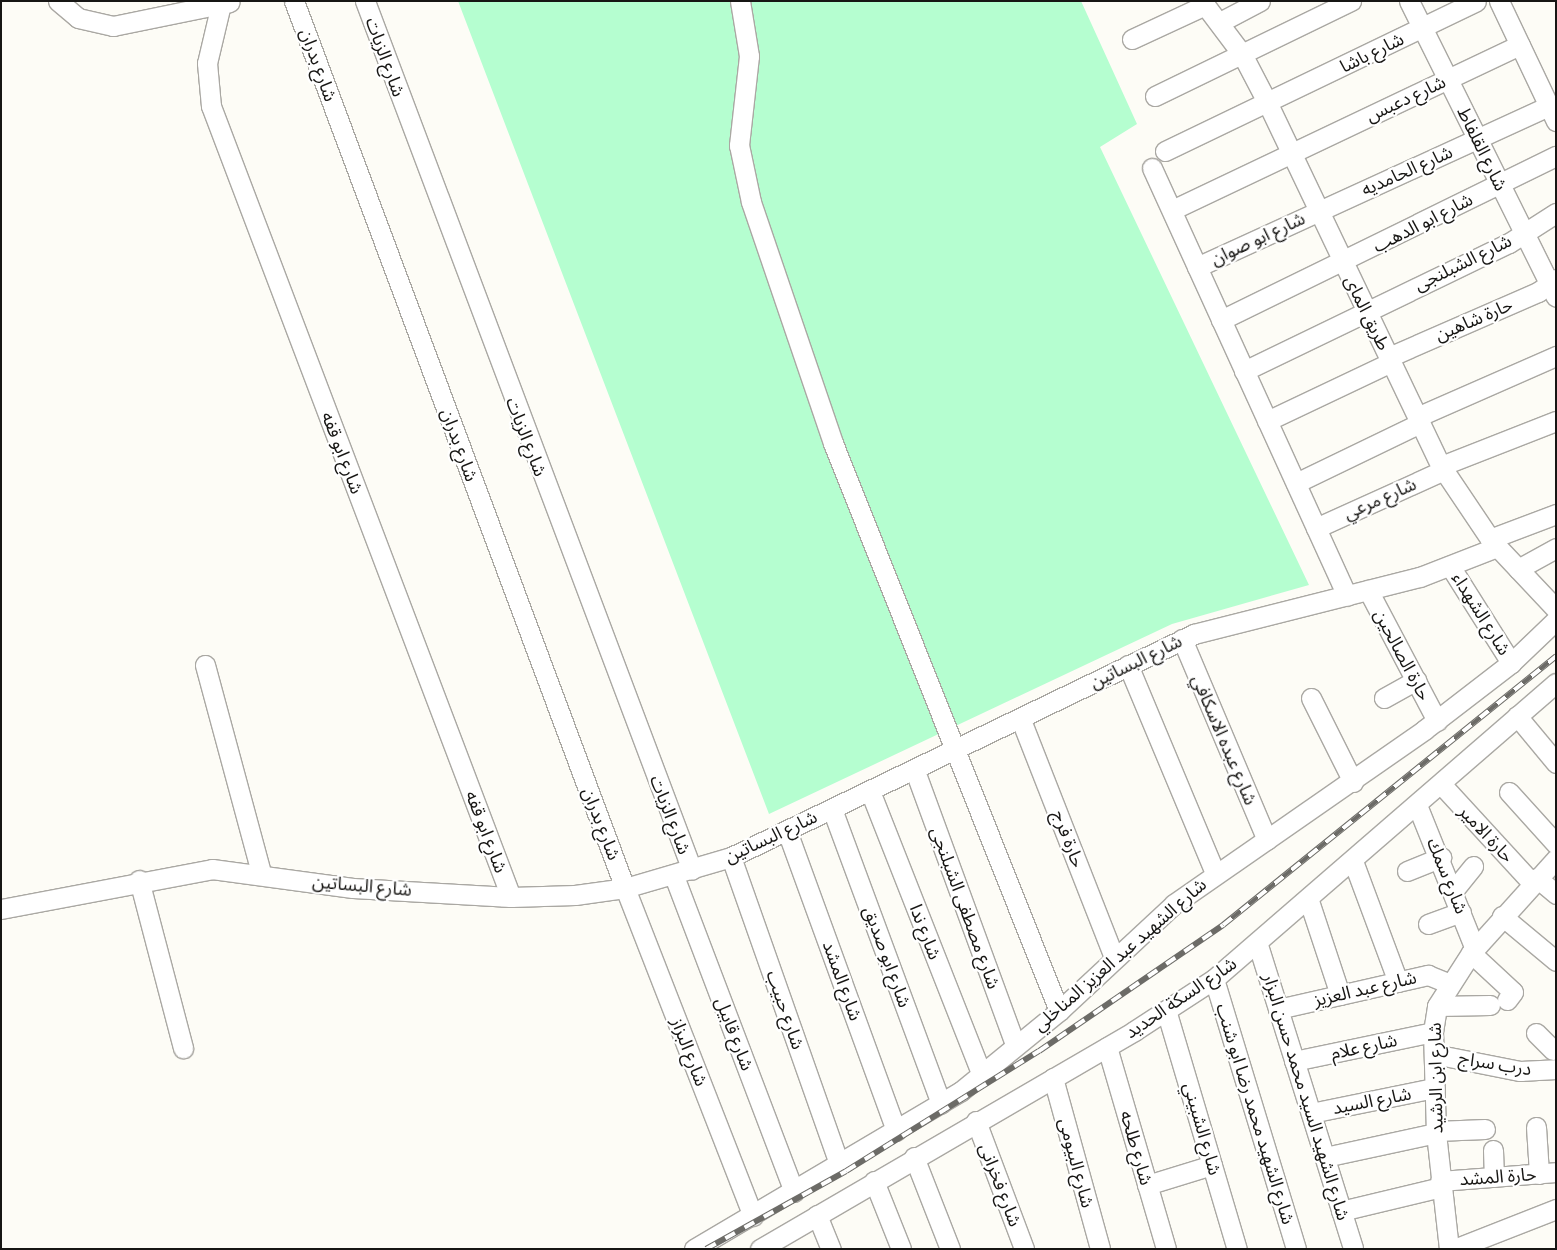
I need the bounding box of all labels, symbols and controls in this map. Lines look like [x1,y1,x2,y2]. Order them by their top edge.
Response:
street label: شارع الزيات [361,14,409,100]
street label: شارع بدران [295,26,341,104]
street label: شارع باشا [1337,28,1407,78]
street label: شارع دعبس [1363,71,1449,127]
street label: شارع القلفاط [1452,104,1512,194]
street label: شارع الحامديه [1358,141,1456,201]
street label: شارع ابو الدهب [1370,189,1476,257]
street label: شارع ابو صوان [1207,208,1309,270]
street label: شارع الشبلنجى [1411,230,1515,296]
street label: طريق الماى [1340,272,1394,354]
street label: حارة شاهين [1432,294,1516,346]
street label: شارع الزيات [501,394,551,480]
street label: شارع بدران [436,406,482,484]
street label: شارع ابو قفه [317,409,367,497]
street label: شارع مرعي [1340,473,1420,525]
street label: شارع الشهداء [1447,569,1515,659]
street label: حارة الصالحين [1369,606,1435,704]
street label: شارع البساتين [1086,630,1186,694]
street label: شارع عبده الاسكافي [1187,672,1261,808]
street label: شارع الزيات [645,772,695,858]
street label: شارع بدران [577,785,625,863]
street label: شارع ابو قفه [461,788,511,876]
street label: حارة الامير [1454,801,1518,867]
street label: شارع البساتين [721,806,821,868]
street label: حارة فرج [1047,807,1089,871]
street label: شارع مصطفى الشبلنجى [926,824,1004,992]
street label: شارع سمك [1422,835,1472,917]
street label: شارع البساتين [311,871,413,901]
street label: شارع الشهيد عبد العزيز المناخلي [1029,874,1211,1036]
street label: شارع ندا [905,901,945,963]
street label: شارع ابو صديق [859,903,915,1011]
street label: شارع المشد [818,938,866,1024]
street label: شارع السكة الحديد [1121,953,1241,1043]
street label: شارع عبد العزيز [1311,967,1419,1011]
street label: شارع حبيب [761,968,809,1052]
street label: شارع الشهيد السيد محمد حسن البزار [1258,971,1354,1223]
street label: شارع قابيل [710,994,758,1074]
street label: شارع الشهيد محمد رضا ابو شنب [1211,1001,1299,1227]
street label: شارع البزاز [666,1015,712,1089]
street label: شارع ابن الرشيد [1424,1022,1448,1134]
street label: شارع علام [1329,1029,1399,1065]
street label: درب سراج [1457,1048,1533,1080]
street label: شارع الشبيني [1178,1080,1226,1178]
street label: شارع السيد [1331,1083,1413,1119]
street label: شارع طلحه [1115,1108,1157,1188]
street label: شارع البيومى [1054,1116,1098,1210]
street label: شارع فخرانى [974,1140,1026,1230]
street label: حارة المشد [1459,1164,1537,1190]

